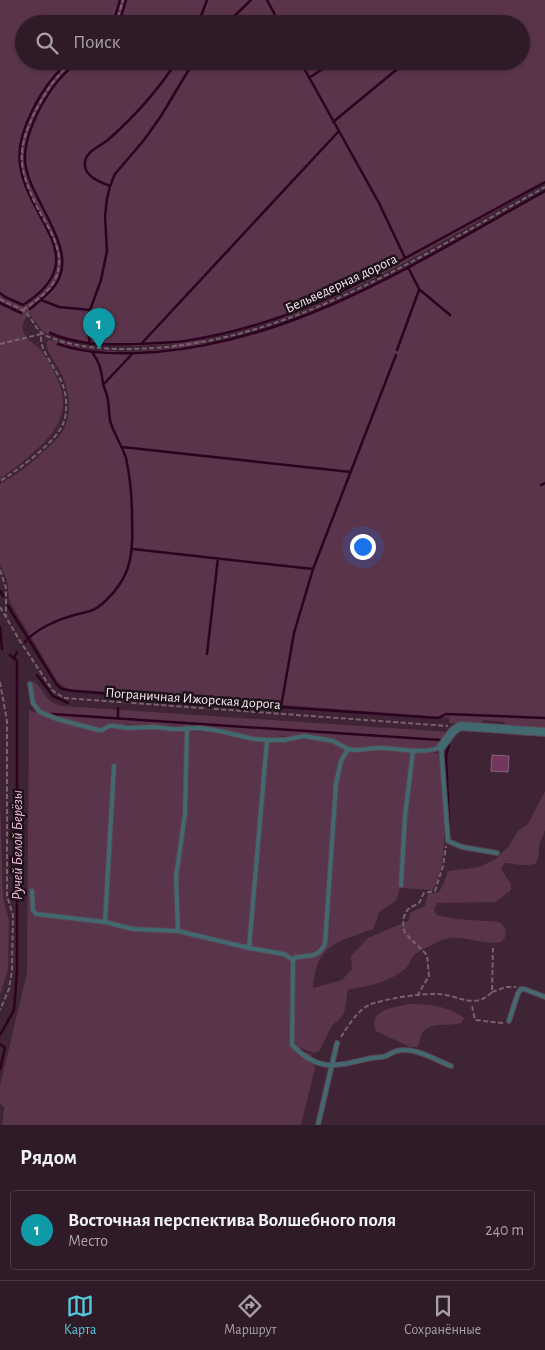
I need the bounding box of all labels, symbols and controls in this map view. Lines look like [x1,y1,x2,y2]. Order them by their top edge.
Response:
search box [15,15,530,70]
icon: search [33,29,61,57]
text: Поиск [73,33,120,52]
street label: Бельведерная дорога [283,252,400,316]
pin: 1 [83,308,115,349]
your location [350,534,376,560]
street label: Пограничная Ижорская дорога [105,686,282,712]
water label: Ручей Белой Берёзы [10,790,25,900]
text: Рядом [20,1147,77,1168]
text: Восточная перспектива Волшебного поля [68,1211,396,1230]
text: 1 [34,1222,40,1238]
text: 240 m [485,1222,524,1238]
text: Место [68,1233,108,1249]
tab: Карта [64,1292,97,1339]
tab: Маршрут [224,1292,277,1339]
tab: Сохранённые [404,1292,481,1339]

